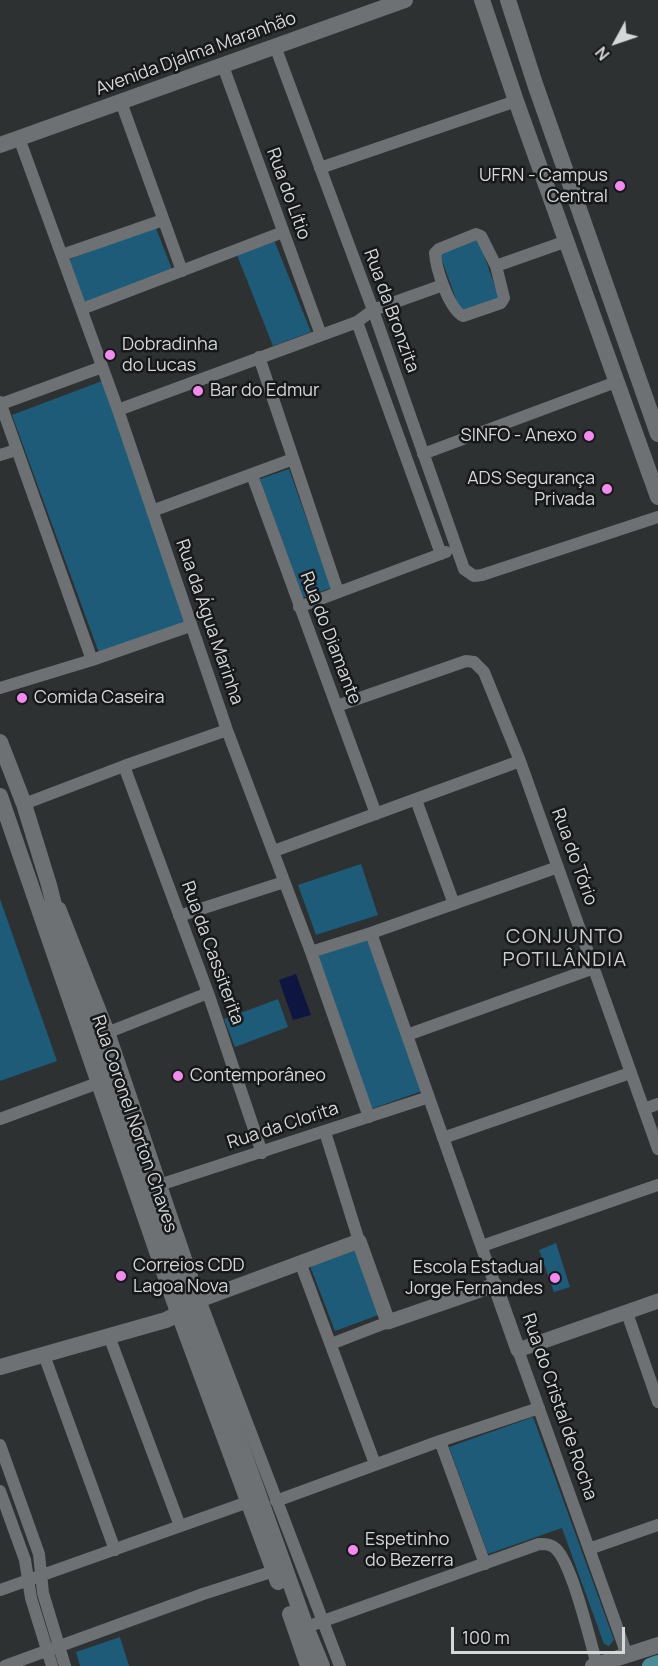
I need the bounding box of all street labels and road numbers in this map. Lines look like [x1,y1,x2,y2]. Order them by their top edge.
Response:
street label: Avenida Djalma Maranhão [93,8,299,100]
street label: Rua do Lítio [261,145,315,243]
street label: Rua da Bronzita [359,246,423,376]
street label: Rua da Água Marinha [171,536,247,708]
street label: Rua do Diamante [295,569,365,707]
street label: Rua do Tório [546,805,602,909]
street label: Rua da Cassiterita [176,878,248,1028]
street label: Rua Coronel Norton Chaves [87,1013,181,1235]
street label: Rua da Clorita [225,1098,341,1154]
street label: Rua do Cristal de Rocha [517,1311,601,1503]

